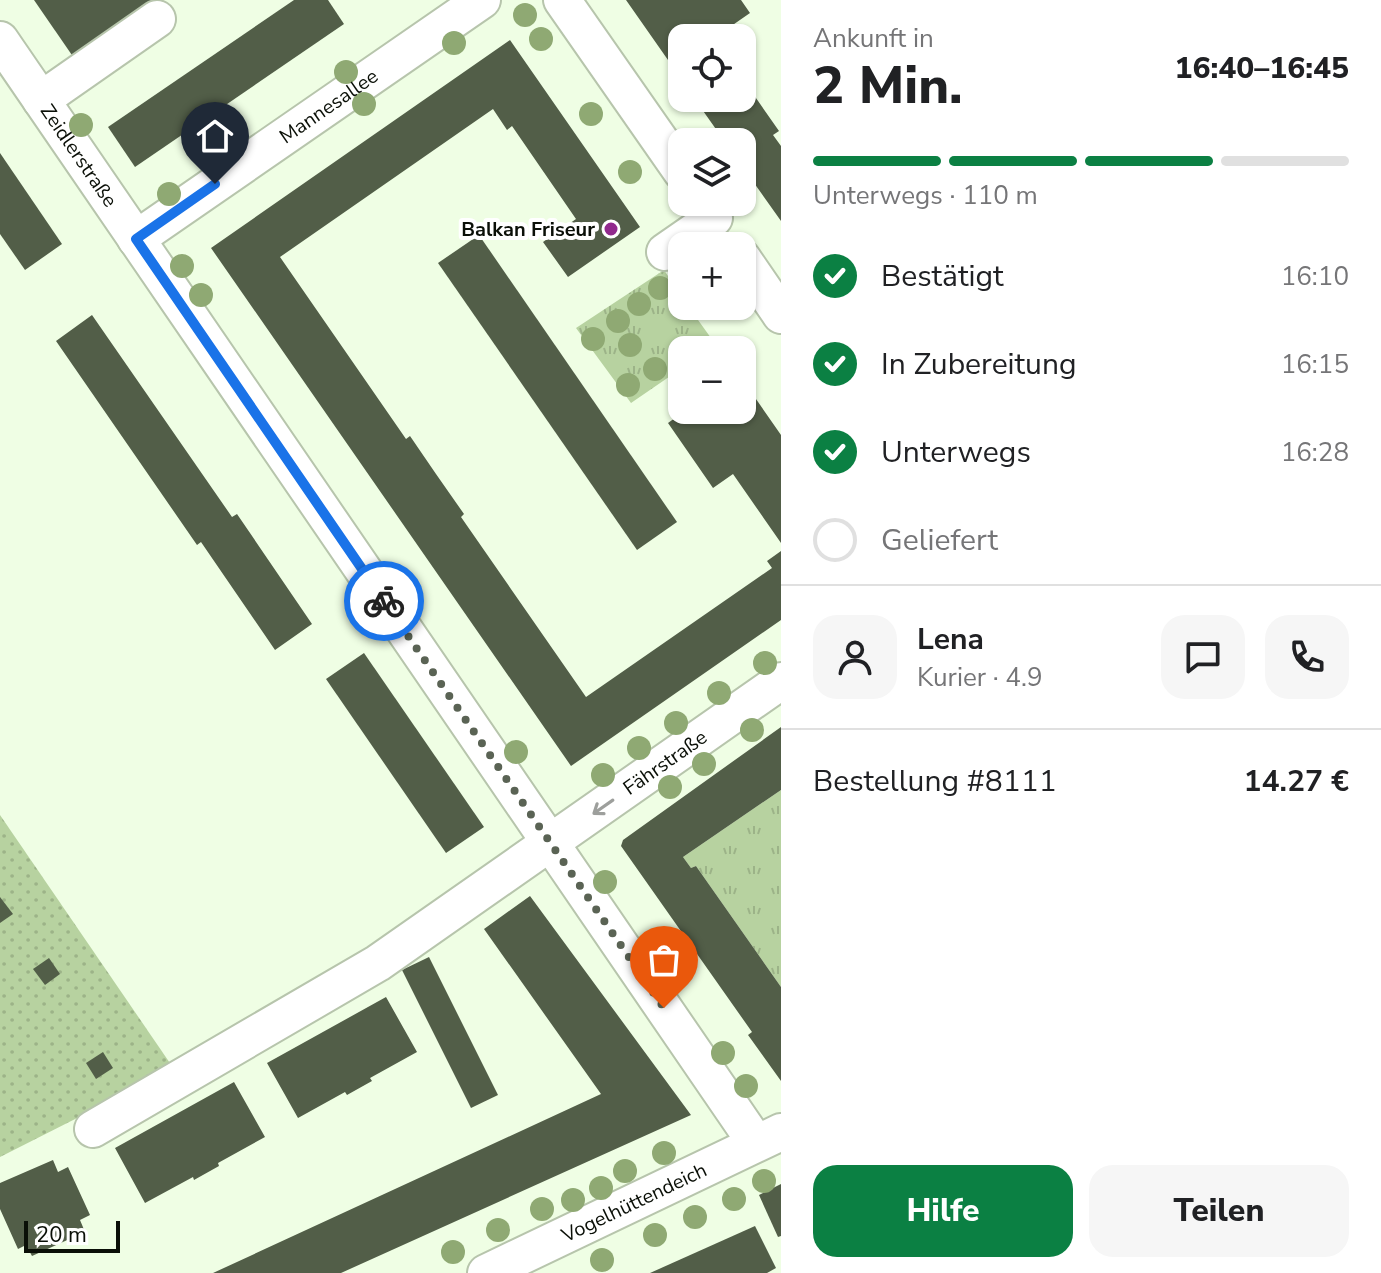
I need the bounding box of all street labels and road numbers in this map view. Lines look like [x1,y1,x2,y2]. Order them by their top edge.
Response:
street label: Mannesallee [274,62,383,150]
street label: Zeidlerstraße [34,99,124,212]
street label: Fährstraße [618,723,712,801]
street label: Vogelhüttendeich [556,1156,711,1249]

